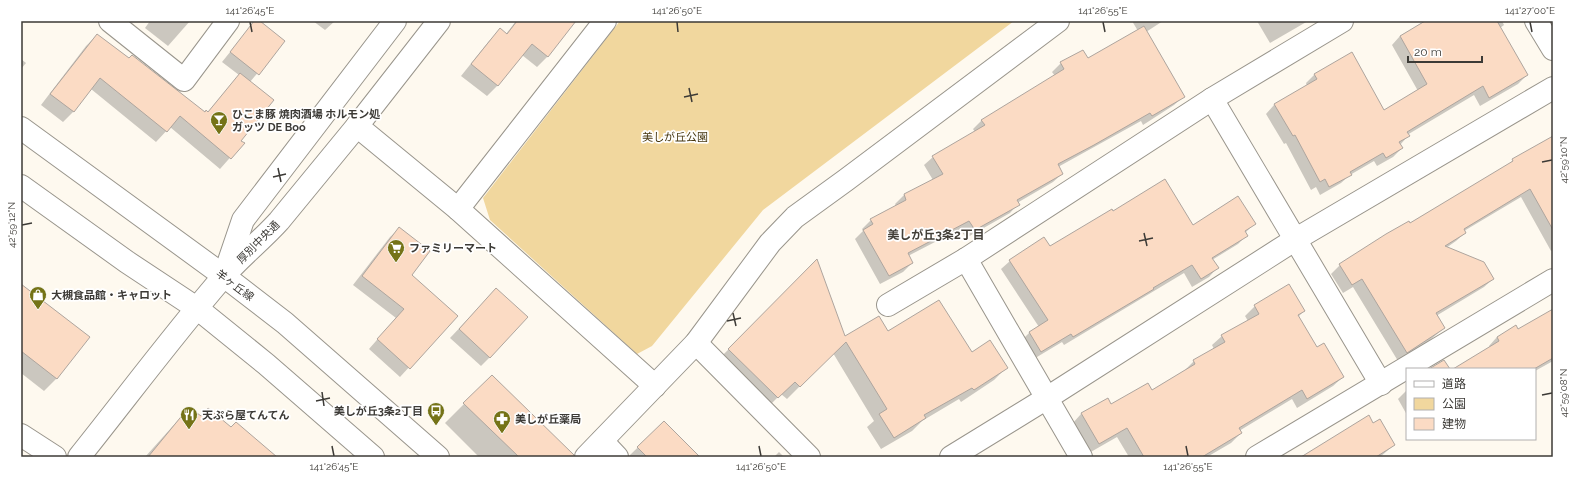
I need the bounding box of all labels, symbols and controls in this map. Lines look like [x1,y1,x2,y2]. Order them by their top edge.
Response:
text: 141°26'45"E [226,5,274,16]
text: 141°26'50"E [652,5,702,16]
text: 141°26'55"E [1078,5,1128,16]
text: 141°27'00"E [1505,5,1555,16]
scale bar [1408,38,1482,64]
text: 20 m [1414,45,1442,59]
place label: ひこま豚 焼肉酒場 ホルモン処 ガッツ DE Boo [232,108,380,134]
bar icon: ひこま豚 焼肉酒場 ホルモン処 ガッツ DE Boo [209,110,229,135]
park label: 美しが丘公園 [642,131,708,144]
text: 42°59'10"N [1558,136,1569,184]
text: 42°59'12"N [6,202,17,248]
street label: 厚別中央通 [234,218,282,266]
district label: 美しが丘3条2丁目 [887,228,985,242]
supermarket icon: ファミリーマート [386,238,406,263]
place label: ファミリーマート [409,242,497,255]
street label: 羊ヶ丘線 [213,267,256,304]
shop icon: 大槻食品館・キャロット [28,285,48,310]
place label: 大槻食品館・キャロット [51,289,172,302]
legend [1406,368,1536,440]
text: 42°59'08"N [1558,369,1569,417]
text: 道路 [1442,377,1466,391]
text: 公園 [1442,397,1466,411]
bus stop icon: 美しが丘3条2丁目 [426,401,446,426]
restaurant icon: 天ぷら屋てんてん [179,405,199,430]
place label: 美しが丘3条2丁目 [334,405,423,418]
place label: 天ぷら屋てんてん [202,409,289,422]
pharmacy icon: 美しが丘薬局 [492,409,512,434]
place label: 美しが丘薬局 [515,413,581,426]
text: 建物 [1442,417,1466,431]
text: 141°26'45"E [310,461,358,472]
text: 141°26'50"E [736,461,786,472]
text: 141°26'55"E [1163,461,1213,472]

